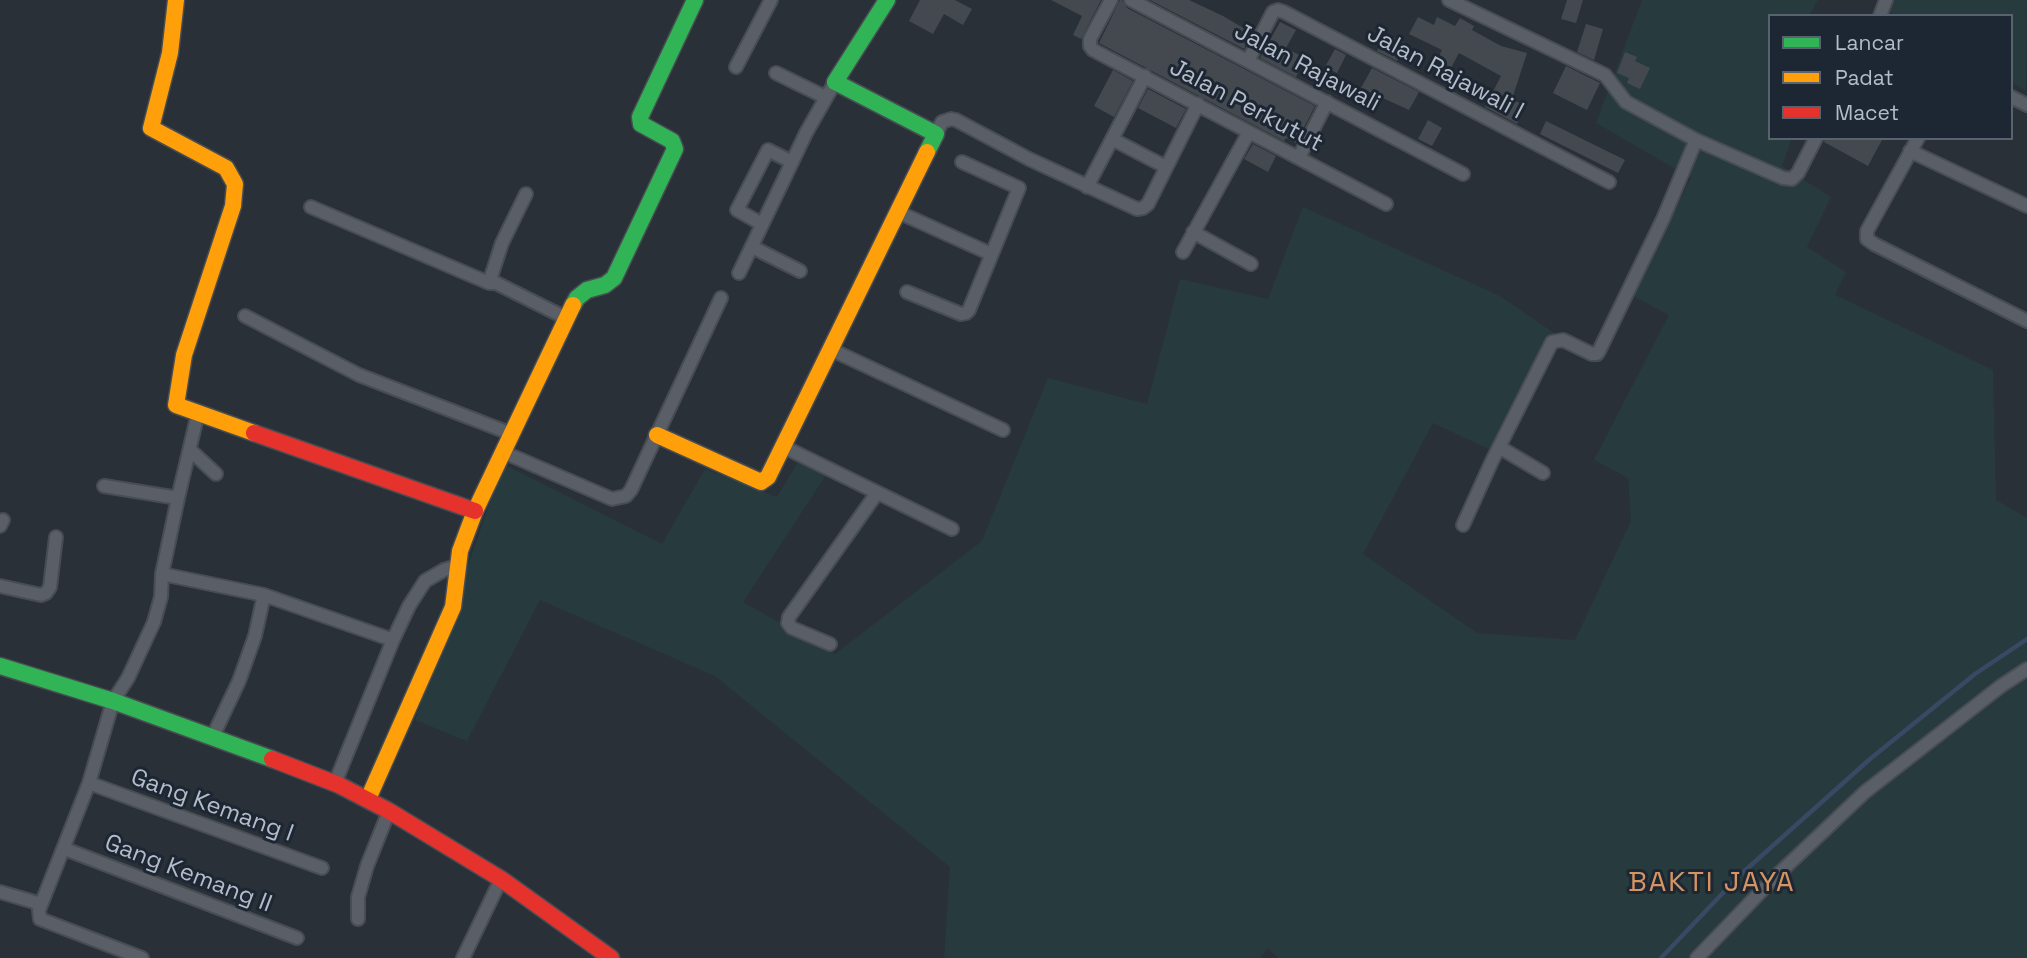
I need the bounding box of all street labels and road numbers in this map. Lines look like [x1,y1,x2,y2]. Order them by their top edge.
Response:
street label: Jalan Rajawali [1229,17,1385,119]
street label: Jalan Rajawali I [1362,20,1528,126]
street label: Jalan Perkutut [1164,53,1328,159]
street label: Gang Kemang I [127,763,297,849]
street label: Gang Kemang II [100,829,276,919]

